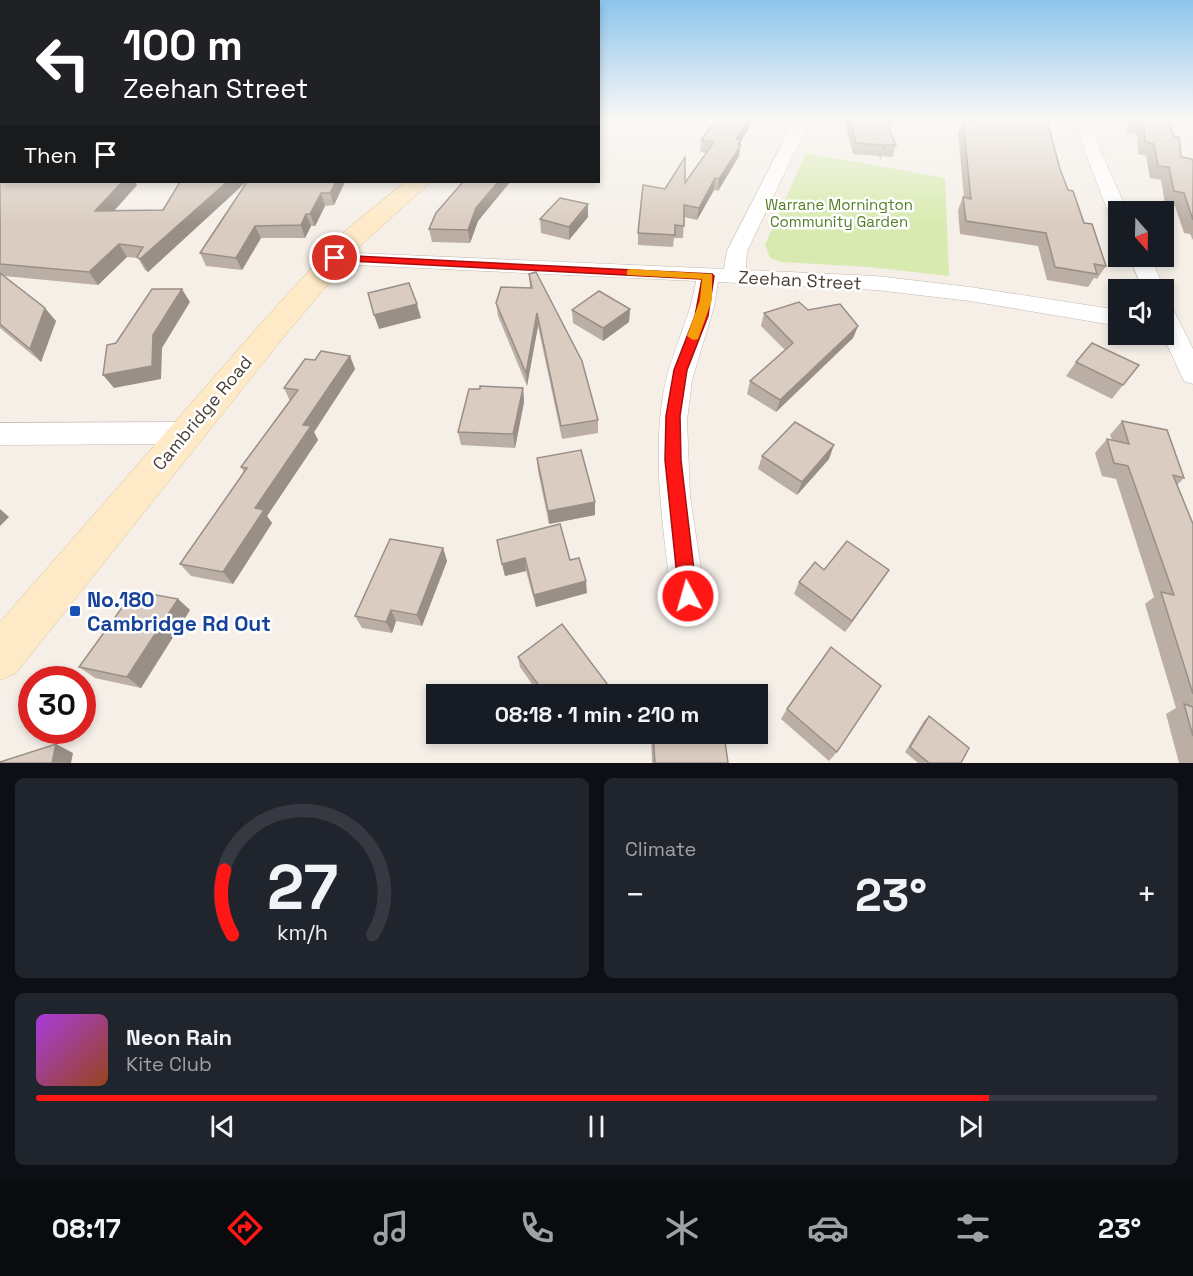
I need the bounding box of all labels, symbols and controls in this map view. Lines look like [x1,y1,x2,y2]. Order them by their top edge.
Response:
text: 100 m [123,19,243,72]
icon: left [24,24,102,102]
text: Zeehan Street [123,71,308,106]
icon: arrive [89,138,122,171]
text: Then [24,141,77,169]
park label: Warrane Mornington Community Garden [765,195,913,231]
north arrow [1108,201,1174,267]
map controls [1108,201,1174,345]
pin [309,232,360,283]
icon: arrive [318,241,351,274]
street label: Zeehan Street [738,265,862,295]
button: sound [1108,279,1174,345]
street label: Cambridge Road [147,351,257,475]
position arrow [656,564,720,628]
place label: No.180 Cambridge Rd Out [87,586,271,637]
marker: No.180 Cambridge Rd Out [68,604,82,618]
speed limit sign: 30 [18,666,96,744]
text: 08:18 · 1 min · 210 m [495,700,699,728]
text: Climate [625,836,696,862]
text: 27 [266,848,338,927]
text: 23° [855,867,927,924]
text: − [625,874,645,916]
text: + [1137,874,1157,916]
text: km/h [276,919,328,946]
text: Neon Rain [126,1023,232,1051]
text: Kite Club [126,1051,212,1077]
icon: previous [206,1110,239,1143]
icon: pause [580,1110,613,1143]
icon: next [954,1110,987,1143]
icon: directions [224,1207,266,1249]
icon: music [370,1207,412,1249]
icon: phone [516,1207,558,1249]
icon: climate [661,1207,703,1249]
icon: car [807,1207,849,1249]
icon: filters [952,1207,994,1249]
text: 08:17 [52,1211,121,1246]
text: 23° [1098,1211,1141,1246]

